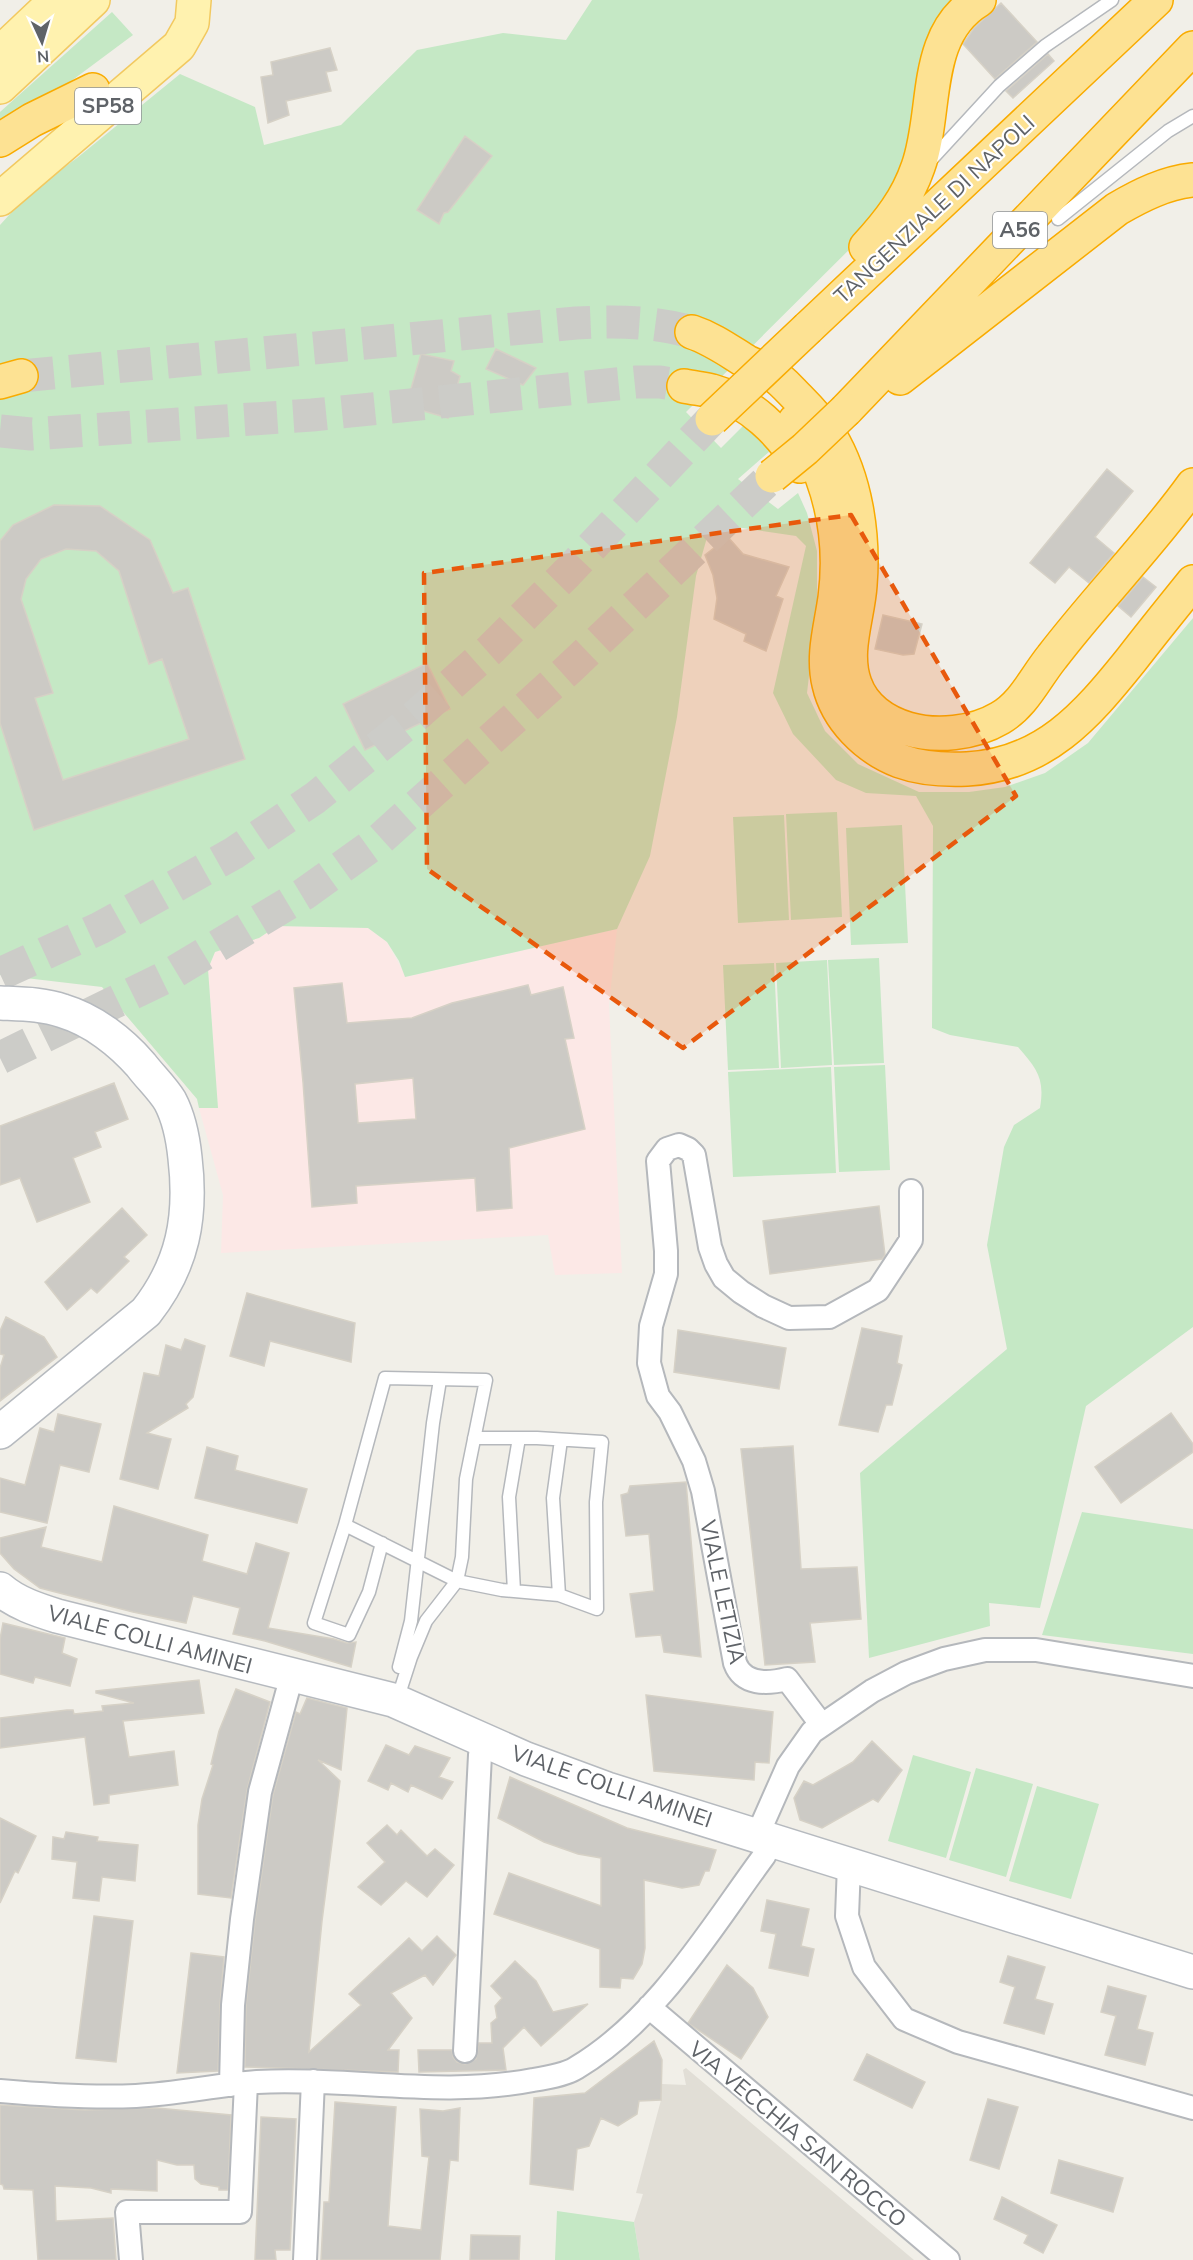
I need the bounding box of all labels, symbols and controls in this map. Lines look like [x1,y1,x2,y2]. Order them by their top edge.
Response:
north arrow [12,12,72,72]
text: N [36,47,50,67]
road number: SP58 [75,88,141,124]
street label: TANGENZIALE DI NAPOLI [828,109,1040,309]
road number: A56 [993,212,1047,248]
street label: VIALE LETIZIA [694,1517,752,1667]
street label: VIALE COLLI AMINEI [45,1598,255,1680]
street label: VIALE COLLI AMINEI [508,1738,716,1834]
street label: VIA VECCHIA SAN ROCCO [683,2035,913,2233]

